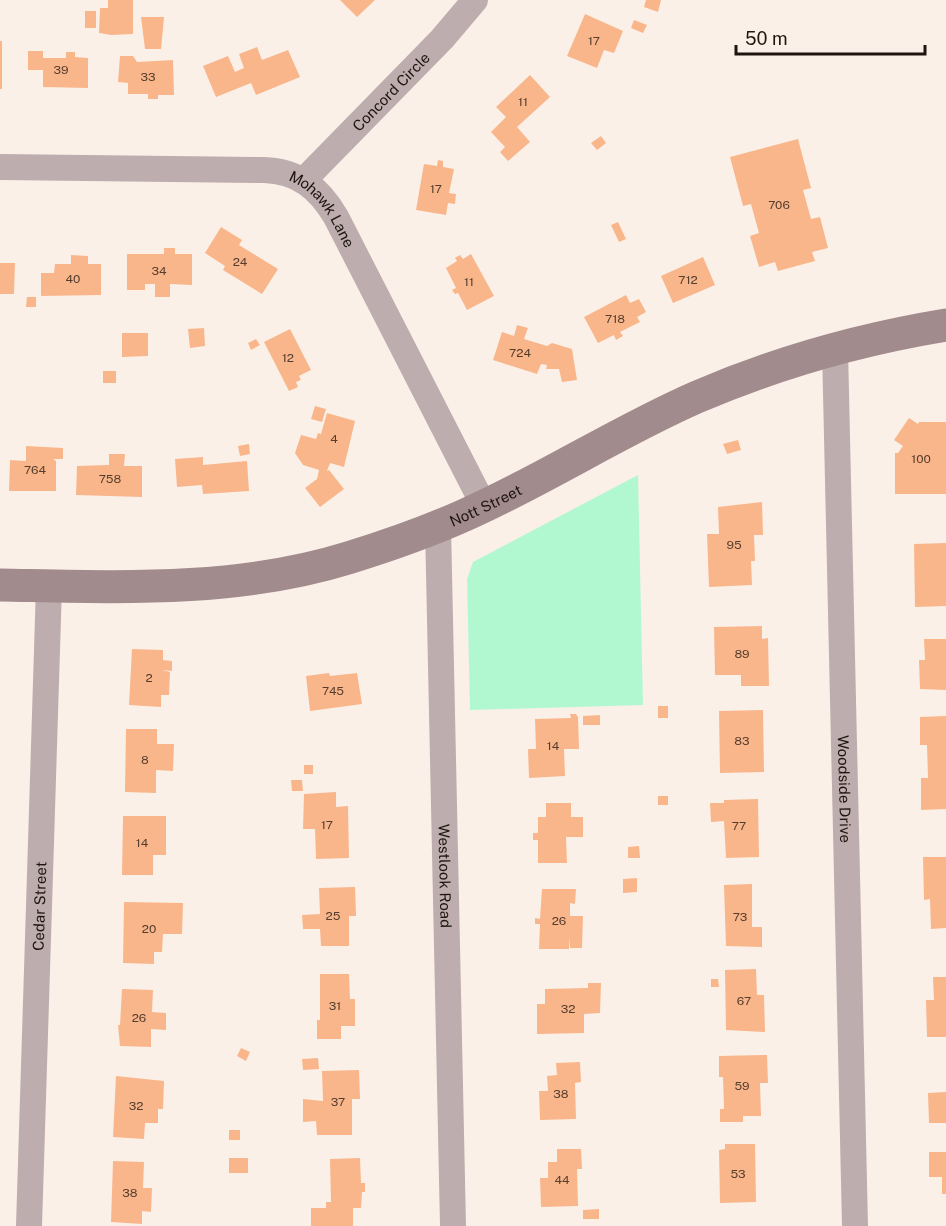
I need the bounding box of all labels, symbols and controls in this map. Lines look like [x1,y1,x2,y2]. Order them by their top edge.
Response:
scale bar [736,18,925,56]
text: 50 m [745,28,788,49]
house number: 17 [588,34,600,48]
street label: Concord Circle [349,49,433,134]
house number: 39 [54,63,68,77]
house number: 33 [140,70,156,84]
house number: 11 [518,95,528,109]
street label: Mohawk Lane [287,167,358,250]
house number: 17 [430,182,442,196]
house number: 706 [768,198,790,212]
house number: 24 [233,255,248,269]
house number: 34 [151,264,167,278]
house number: 40 [66,272,80,286]
house number: 712 [678,273,698,287]
house number: 11 [464,275,474,289]
house number: 718 [605,312,625,326]
house number: 724 [509,346,531,360]
house number: 12 [282,351,294,365]
house number: 4 [330,432,338,446]
house number: 100 [911,452,931,466]
house number: 764 [24,463,46,477]
house number: 758 [99,472,122,486]
street label: Nott Street [447,481,524,529]
house number: 95 [726,538,742,552]
house number: 89 [734,647,750,661]
house number: 2 [145,671,153,685]
house number: 745 [322,684,344,698]
house number: 83 [734,734,750,748]
street label: Woodside Drive [835,735,855,843]
house number: 14 [547,739,560,753]
house number: 8 [141,753,149,767]
house number: 17 [321,818,333,832]
house number: 77 [732,819,746,833]
street label: Westlook Road [436,824,455,928]
house number: 14 [136,836,149,850]
street label: Cedar Street [29,861,49,951]
house number: 25 [326,909,341,923]
house number: 73 [733,910,747,924]
house number: 26 [552,914,566,928]
house number: 20 [142,922,156,936]
house number: 67 [737,994,751,1008]
house number: 31 [329,999,341,1013]
house number: 32 [561,1002,575,1016]
house number: 26 [132,1011,146,1025]
house number: 59 [734,1079,750,1093]
house number: 38 [553,1087,569,1101]
house number: 37 [331,1095,345,1109]
house number: 32 [129,1099,143,1113]
house number: 53 [730,1167,746,1181]
house number: 44 [554,1173,570,1187]
house number: 38 [122,1186,138,1200]

